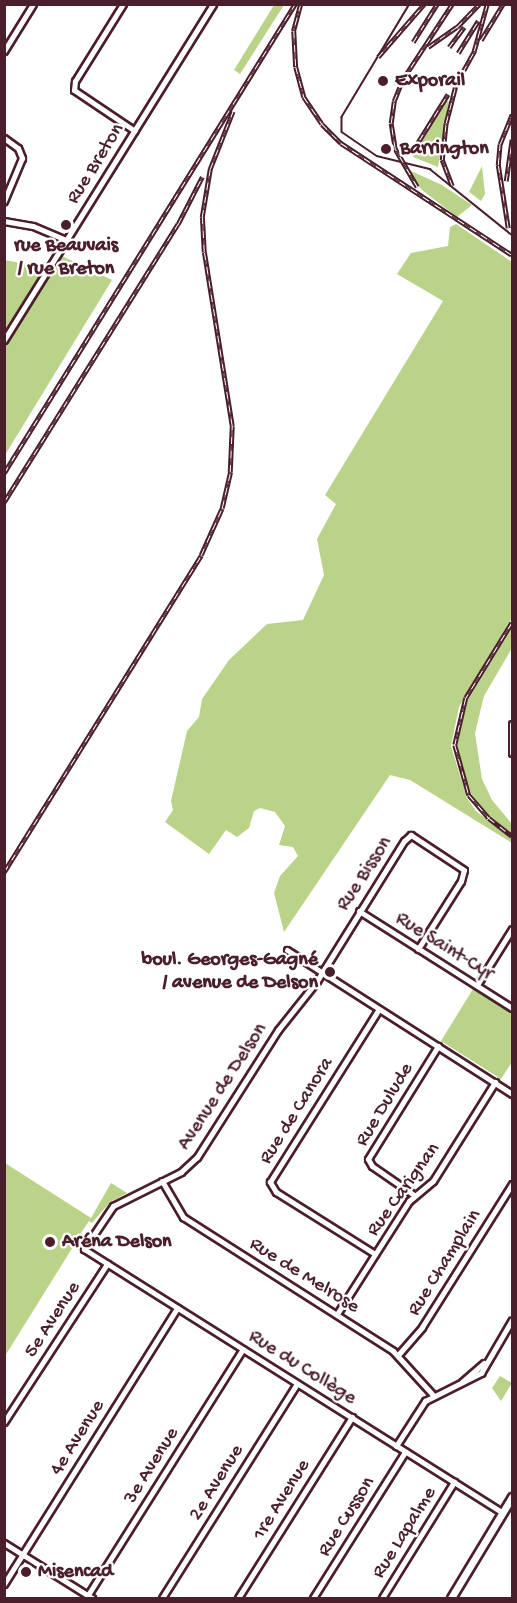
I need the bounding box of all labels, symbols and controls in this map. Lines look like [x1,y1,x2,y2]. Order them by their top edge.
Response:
place label: Exporail [395,69,465,93]
marker: Exporail [376,74,390,88]
street label: Rue Breton [62,119,130,209]
place label: Barrington [400,137,489,161]
marker: Barrington [377,140,395,158]
marker: rue Beauvais / rue Breton [59,218,73,232]
place label: rue Beauvais / rue Breton [14,234,118,281]
street label: Rue Bisson [332,832,398,916]
street label: Rue Saint-Cyr [390,907,498,987]
place label: boul. Georges-Gagné / avenue de Delson [142,948,318,995]
marker: boul. Georges-Gagné / avenue de Delson [323,965,337,979]
street label: Avenue de Delson [173,1019,273,1155]
street label: Rue de Canora [255,1053,339,1169]
street label: Rue Dulude [351,1059,419,1151]
street label: Rue Carignan [362,1139,446,1241]
street label: Rue Champlain [403,1205,487,1321]
place label: Aréna Delson [62,1230,172,1254]
street label: Rue de Melrose [244,1233,364,1319]
marker: Aréna Delson [43,1235,57,1249]
street label: 5e Avenue [20,1278,86,1362]
street label: Rue du Collège [244,1325,360,1411]
street label: 4e Avenue [45,1396,111,1480]
street label: 3e Avenue [119,1423,185,1509]
street label: 2e Avenue [184,1441,250,1525]
street label: 1re Avenue [248,1455,316,1545]
street label: Rue Cusson [313,1473,381,1561]
street label: Rue Lapalme [367,1483,443,1583]
place label: Misencad [38,1560,113,1584]
marker: Misencad [19,1565,33,1579]

